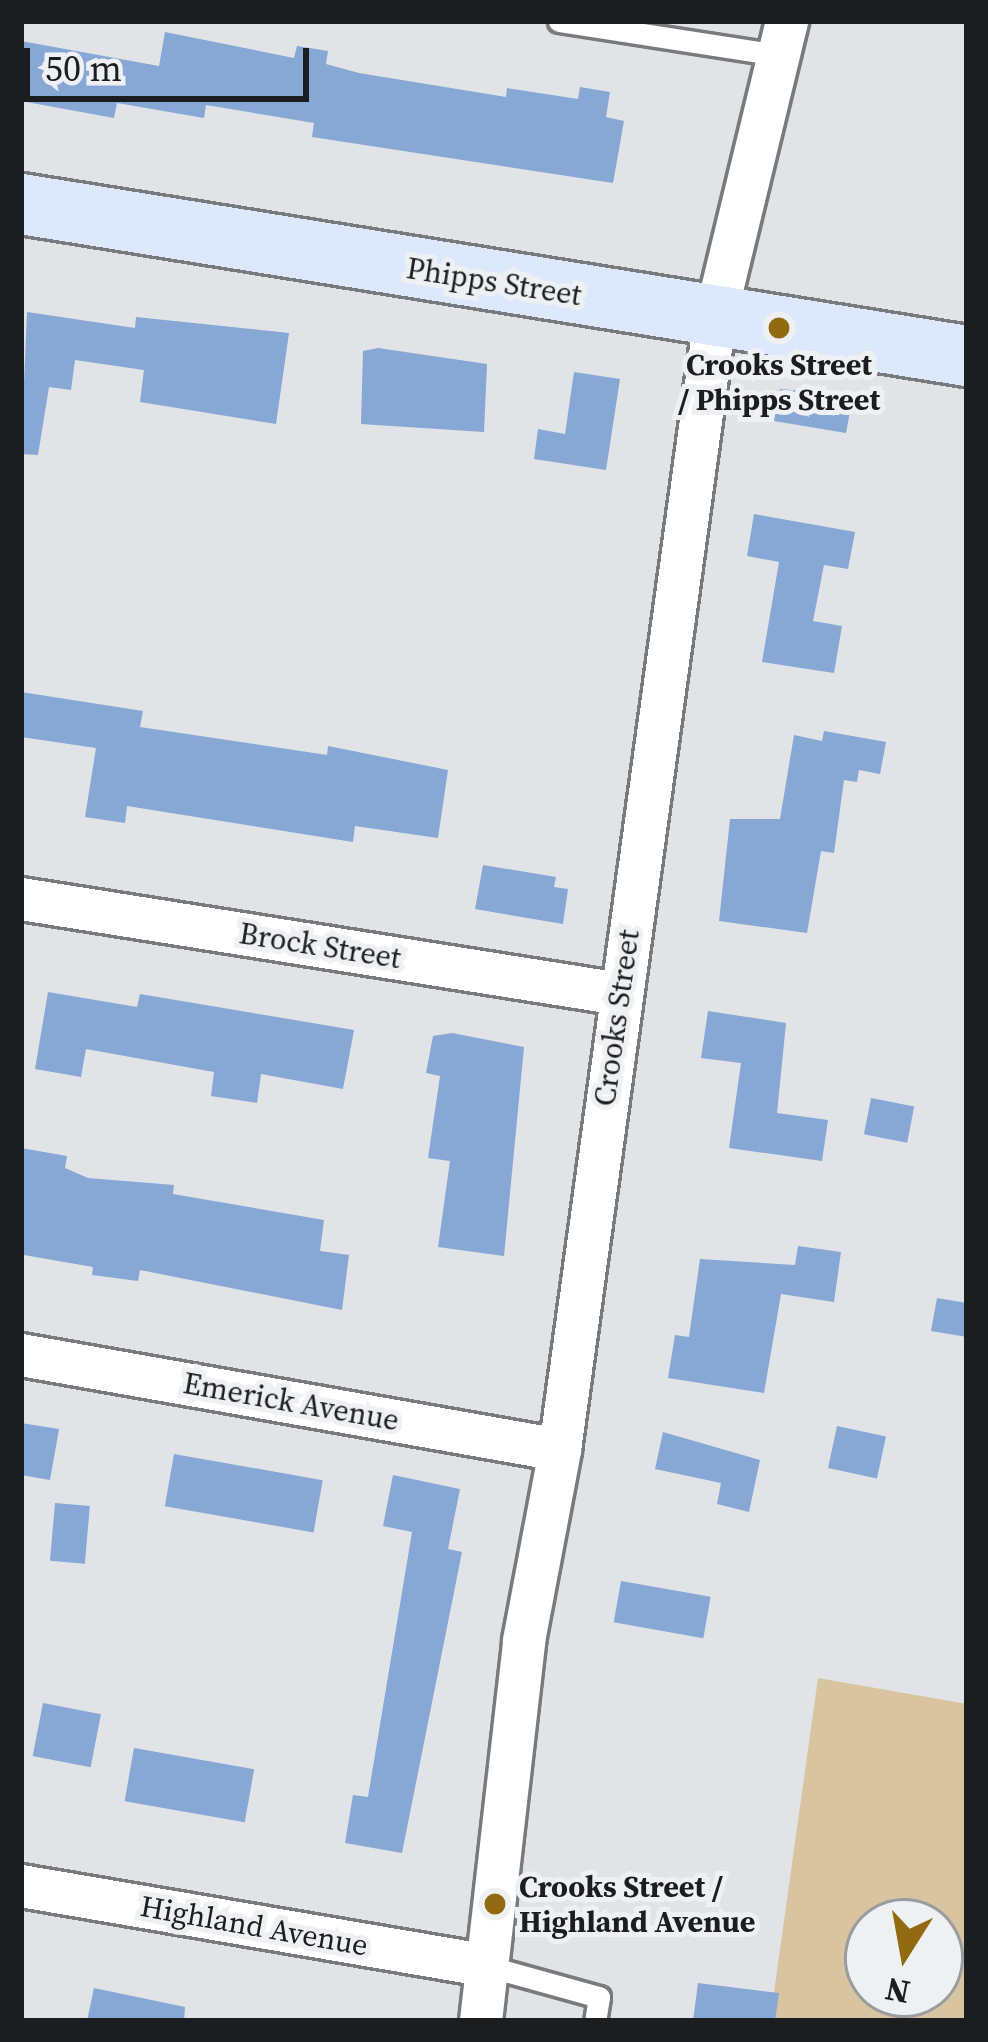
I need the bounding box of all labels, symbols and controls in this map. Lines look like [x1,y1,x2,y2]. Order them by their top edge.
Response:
scale bar [30,24,315,98]
text: 50 m [45,44,122,93]
street label: Phipps Street [404,250,584,314]
marker: Crooks Street / Phipps Street [766,315,792,341]
place label: Crooks Street / Phipps Street [678,347,880,418]
street label: Brock Street [237,915,403,977]
street label: Crooks Street [587,928,647,1108]
street label: Emerick Avenue [180,1365,402,1439]
place label: Crooks Street / Highland Avenue [519,1869,755,1940]
street label: Highland Avenue [137,1888,371,1964]
marker: Crooks Street / Highland Avenue [482,1891,508,1917]
north arrow [844,1898,964,2018]
text: N [882,1967,914,2015]

